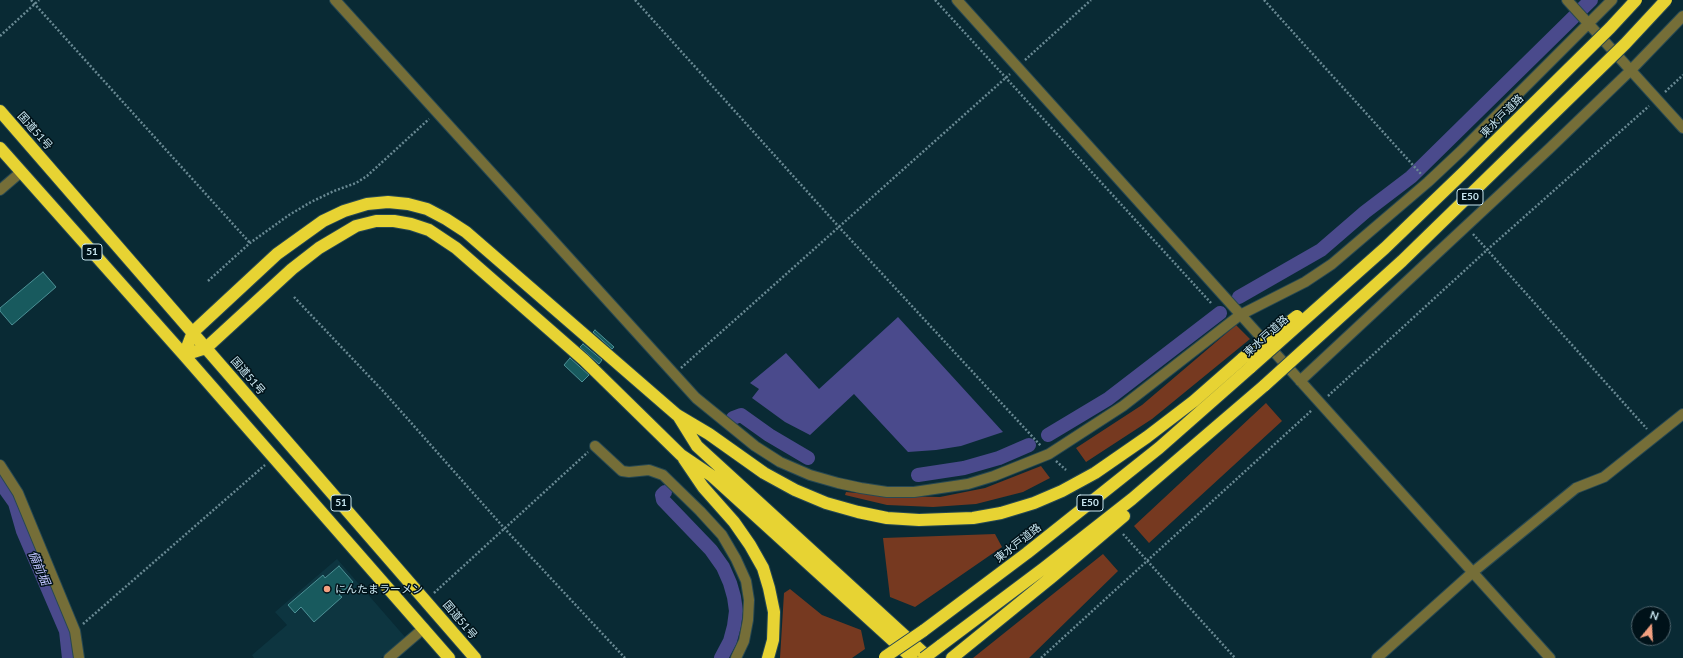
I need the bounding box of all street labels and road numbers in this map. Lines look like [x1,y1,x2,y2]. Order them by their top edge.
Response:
street label: 東水戸道路 [1478,92,1526,140]
street label: 国道51号 [15,110,55,152]
road number: E50 [1457,189,1483,205]
road number: 51 [82,244,102,260]
street label: 東水戸道路 [1241,313,1291,359]
street label: 国道51号 [228,354,268,398]
road number: 51 [331,495,351,511]
road number: E50 [1077,495,1103,511]
street label: 東水戸道路 [992,521,1044,565]
street label: 国道51号 [440,598,480,642]

